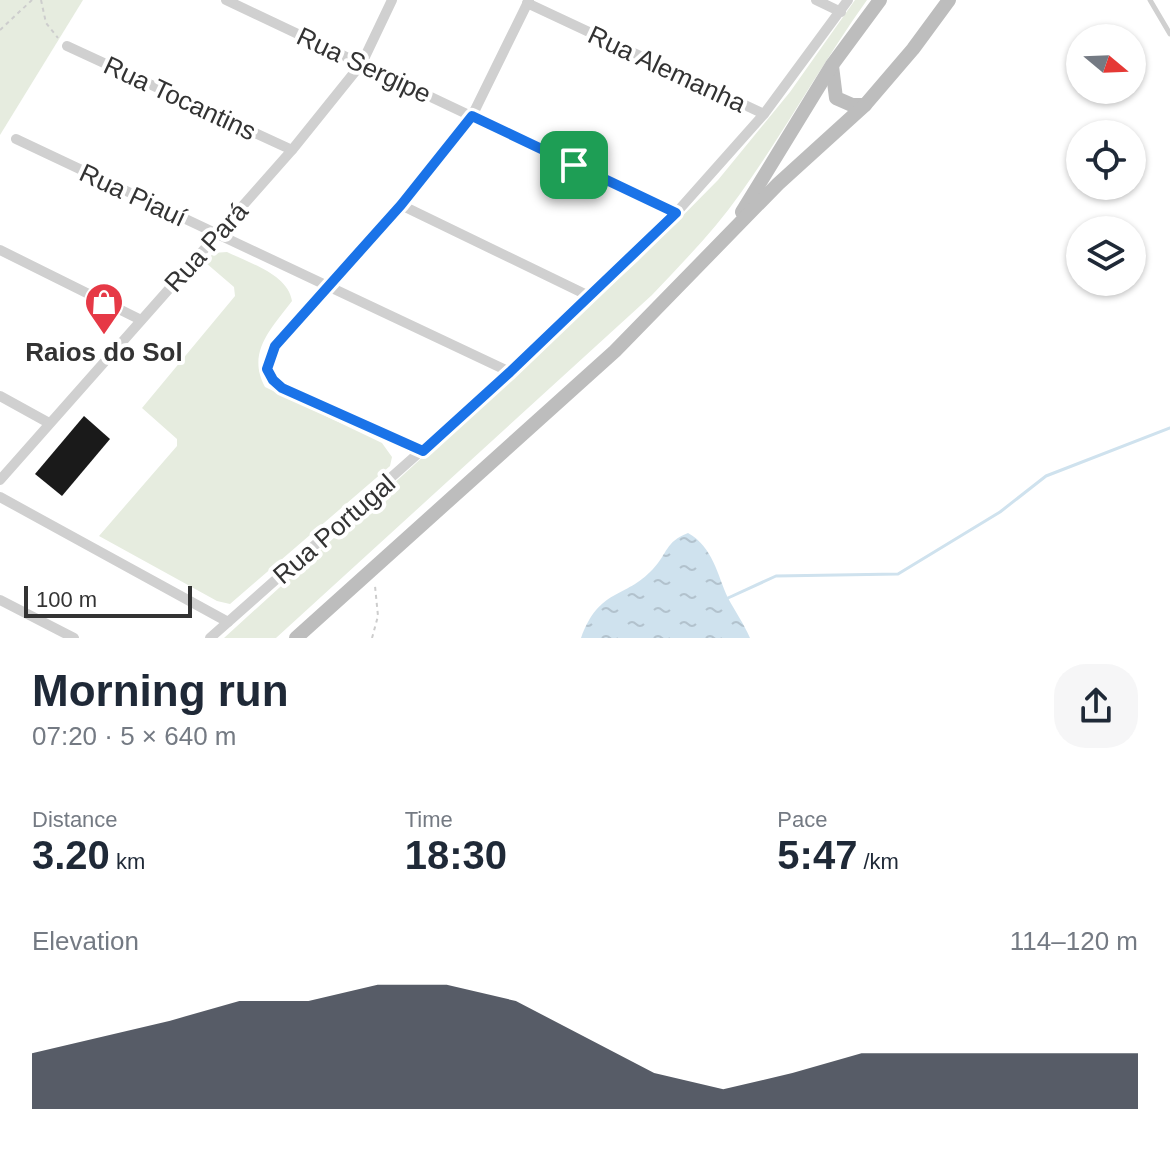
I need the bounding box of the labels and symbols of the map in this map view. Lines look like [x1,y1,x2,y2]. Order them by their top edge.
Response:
street label: Rua Alemanha [583,19,751,119]
street label: Rua Sergipe [292,21,436,109]
north arrow [1066,24,1146,104]
street label: Rua Tocantins [99,50,261,146]
pin [540,131,608,199]
street label: Rua Piauí [75,157,192,233]
street label: Rua Pará [158,196,254,298]
shop icon: Raios do Sol [83,281,125,336]
place label: Raios do Sol [25,337,183,367]
street label: Rua Portugal [267,468,401,590]
scale bar [24,582,192,618]

